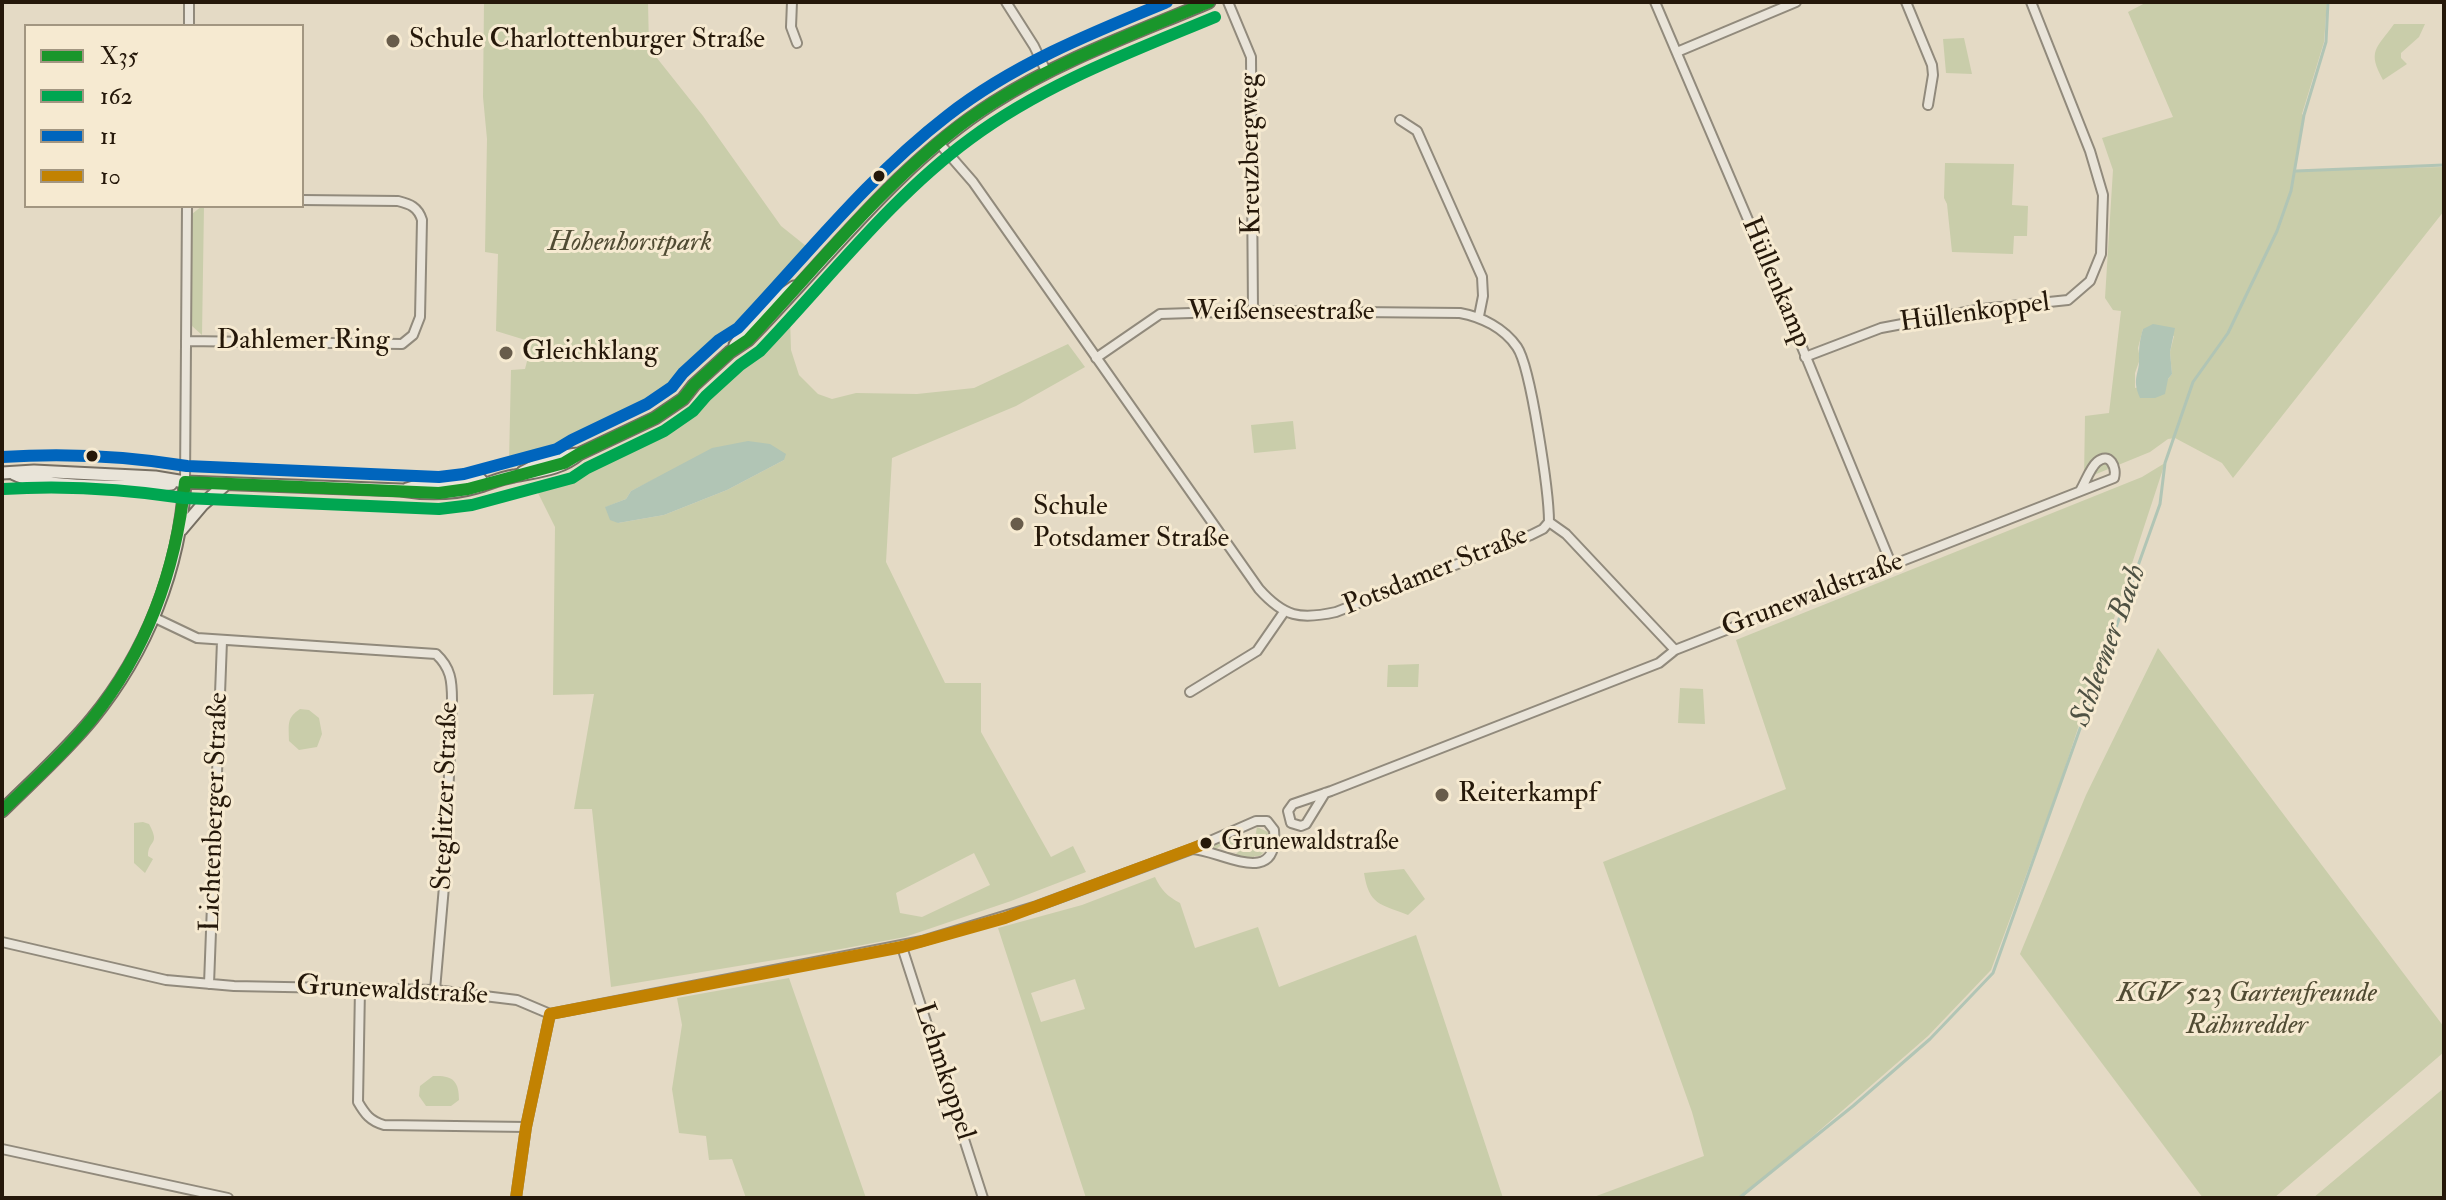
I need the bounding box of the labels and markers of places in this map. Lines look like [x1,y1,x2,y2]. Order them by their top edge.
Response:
place label: Schule Charlottenburger Straße [409,24,765,58]
marker: Schule Charlottenburger Straße [384,32,402,50]
unlabelled marker [871,168,887,184]
place label: Gleichklang [522,336,658,370]
marker: Gleichklang [497,344,515,362]
unlabelled marker [84,448,100,464]
place label: Schule Potsdamer Straße [1033,491,1229,557]
marker: Schule Potsdamer Straße [1008,515,1026,533]
place label: Reiterkampf [1458,778,1597,812]
marker: Reiterkampf [1433,786,1451,804]
place label: Grunewaldstraße [1221,827,1399,859]
marker: Grunewaldstraße [1198,835,1214,851]

